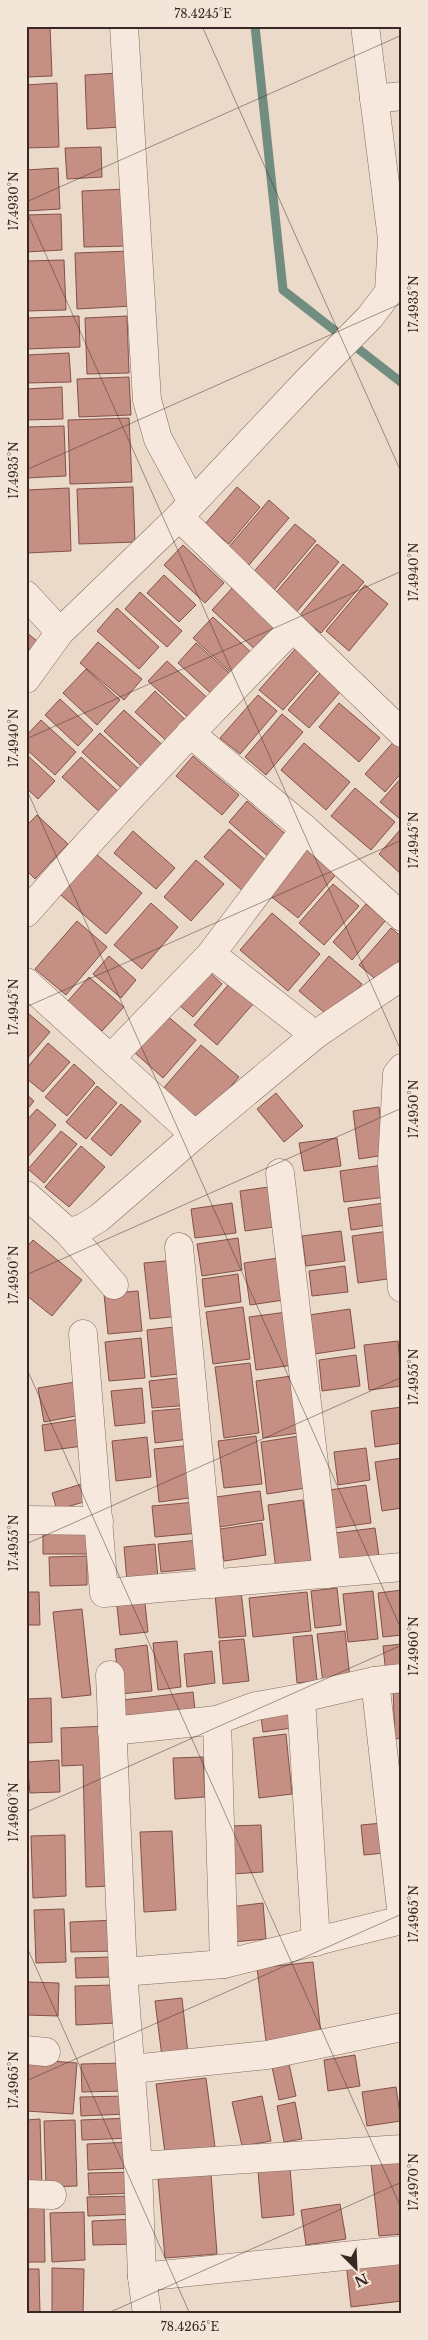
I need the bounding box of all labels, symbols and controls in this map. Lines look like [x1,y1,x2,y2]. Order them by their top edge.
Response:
text: 78.4245°E [174,6,232,21]
text: 17.4930°N [6,171,21,231]
text: 17.4935°N [406,275,421,333]
text: 17.4935°N [6,441,21,499]
text: 17.4940°N [406,542,421,602]
text: 17.4940°N [6,708,21,768]
text: 17.4945°N [406,811,421,869]
text: 17.4945°N [6,978,21,1036]
text: 17.4950°N [406,1079,421,1138]
text: 17.4950°N [6,1245,21,1304]
text: 17.4955°N [406,1348,421,1406]
text: 17.4955°N [6,1514,21,1572]
text: 17.4960°N [406,1616,421,1676]
text: 17.4960°N [6,1782,21,1842]
text: 17.4965°N [406,1885,421,1943]
text: 17.4965°N [6,2051,21,2109]
text: 17.4970°N [406,2153,421,2211]
north arrow [330,2242,380,2292]
text: N [352,2269,371,2291]
text: 78.4265°E [161,2319,219,2334]

